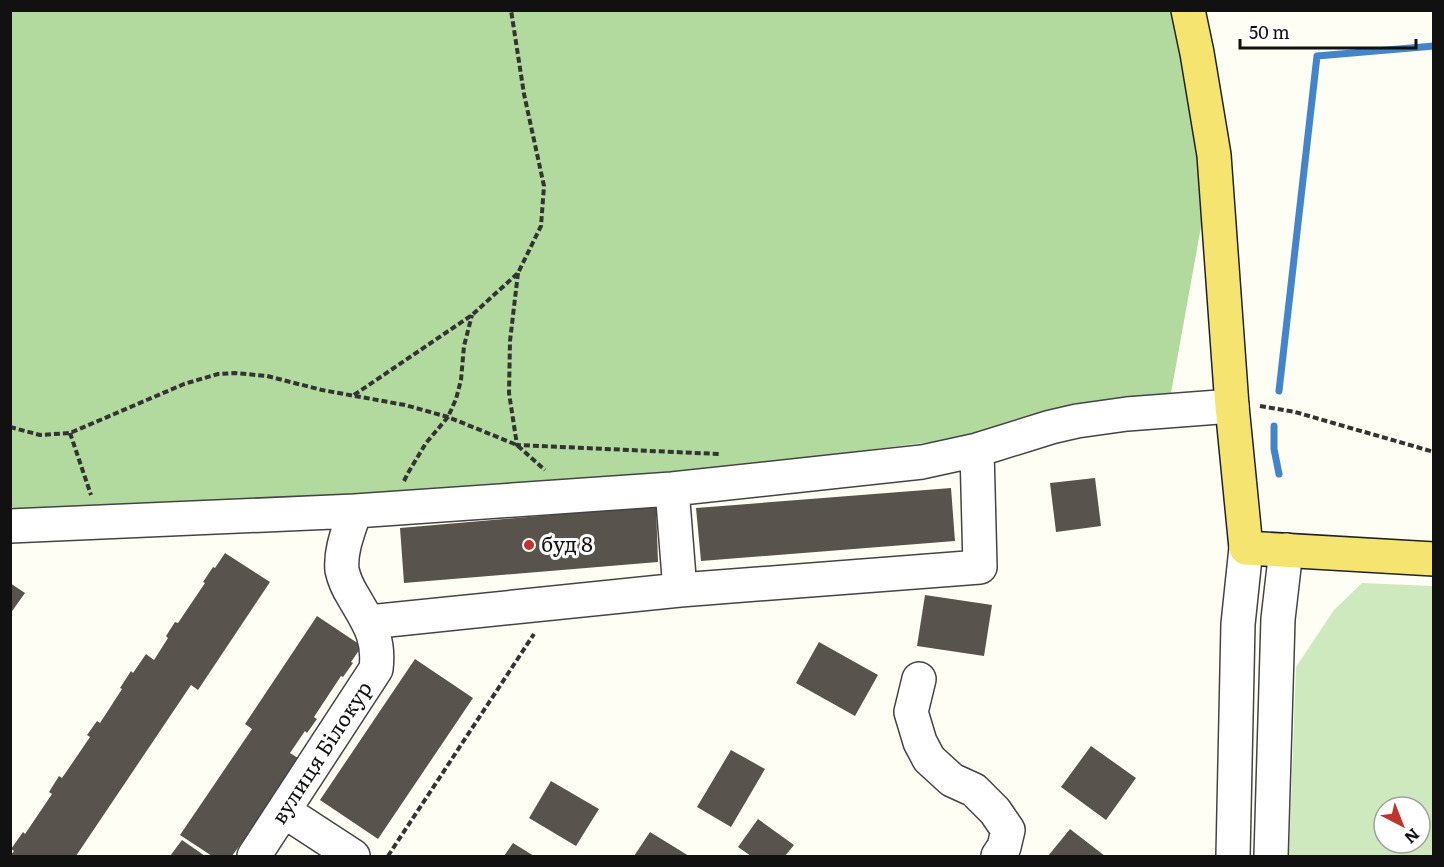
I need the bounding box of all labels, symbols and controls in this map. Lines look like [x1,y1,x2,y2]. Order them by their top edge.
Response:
scale bar [1240,12,1416,50]
text: 50 m [1249,18,1290,45]
place label: буд 8 [541,527,593,558]
marker: буд 8 [522,538,536,552]
street label: вулиця Білокур [262,674,378,829]
north arrow [1372,795,1432,855]
text: N [1400,823,1426,850]

